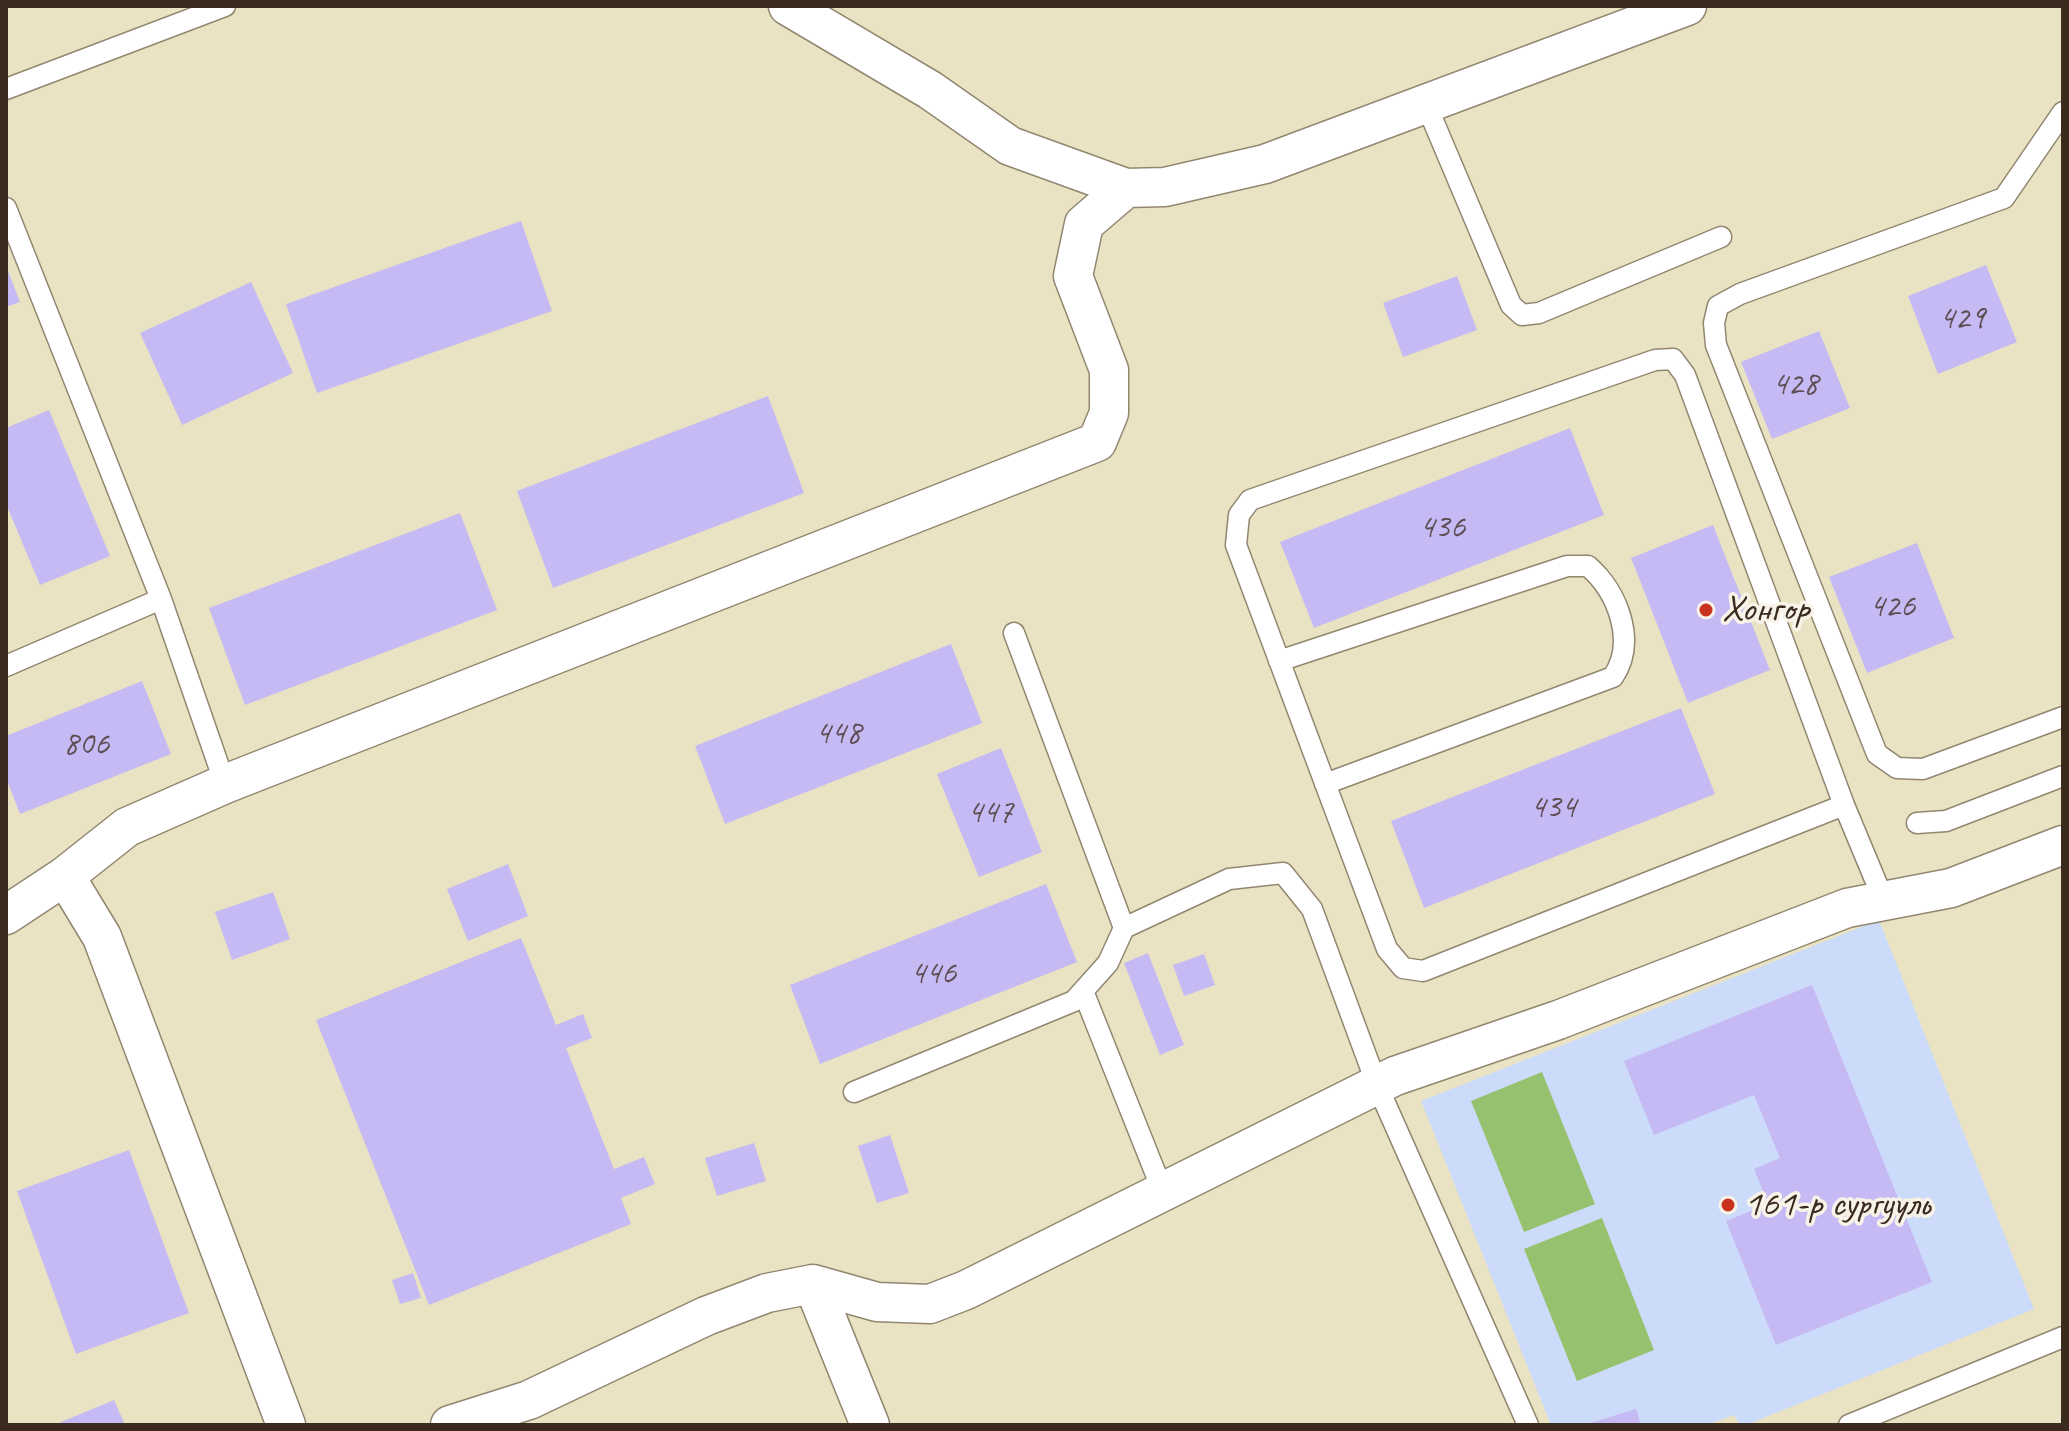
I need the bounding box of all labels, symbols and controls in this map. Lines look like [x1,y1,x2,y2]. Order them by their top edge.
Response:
house number: 429 [1939,299,1985,339]
house number: 428 [1772,365,1818,405]
house number: 436 [1419,508,1465,548]
place label: Хонгор [1722,587,1809,633]
house number: 426 [1869,587,1915,627]
marker: Хонгор [1697,601,1715,619]
house number: 448 [815,714,861,754]
house number: 806 [63,725,109,765]
house number: 434 [1530,788,1576,828]
house number: 447 [967,793,1013,833]
house number: 446 [910,954,956,994]
place label: 161-р сургууль [1744,1182,1930,1228]
marker: 161-р сургууль [1719,1196,1737,1214]

